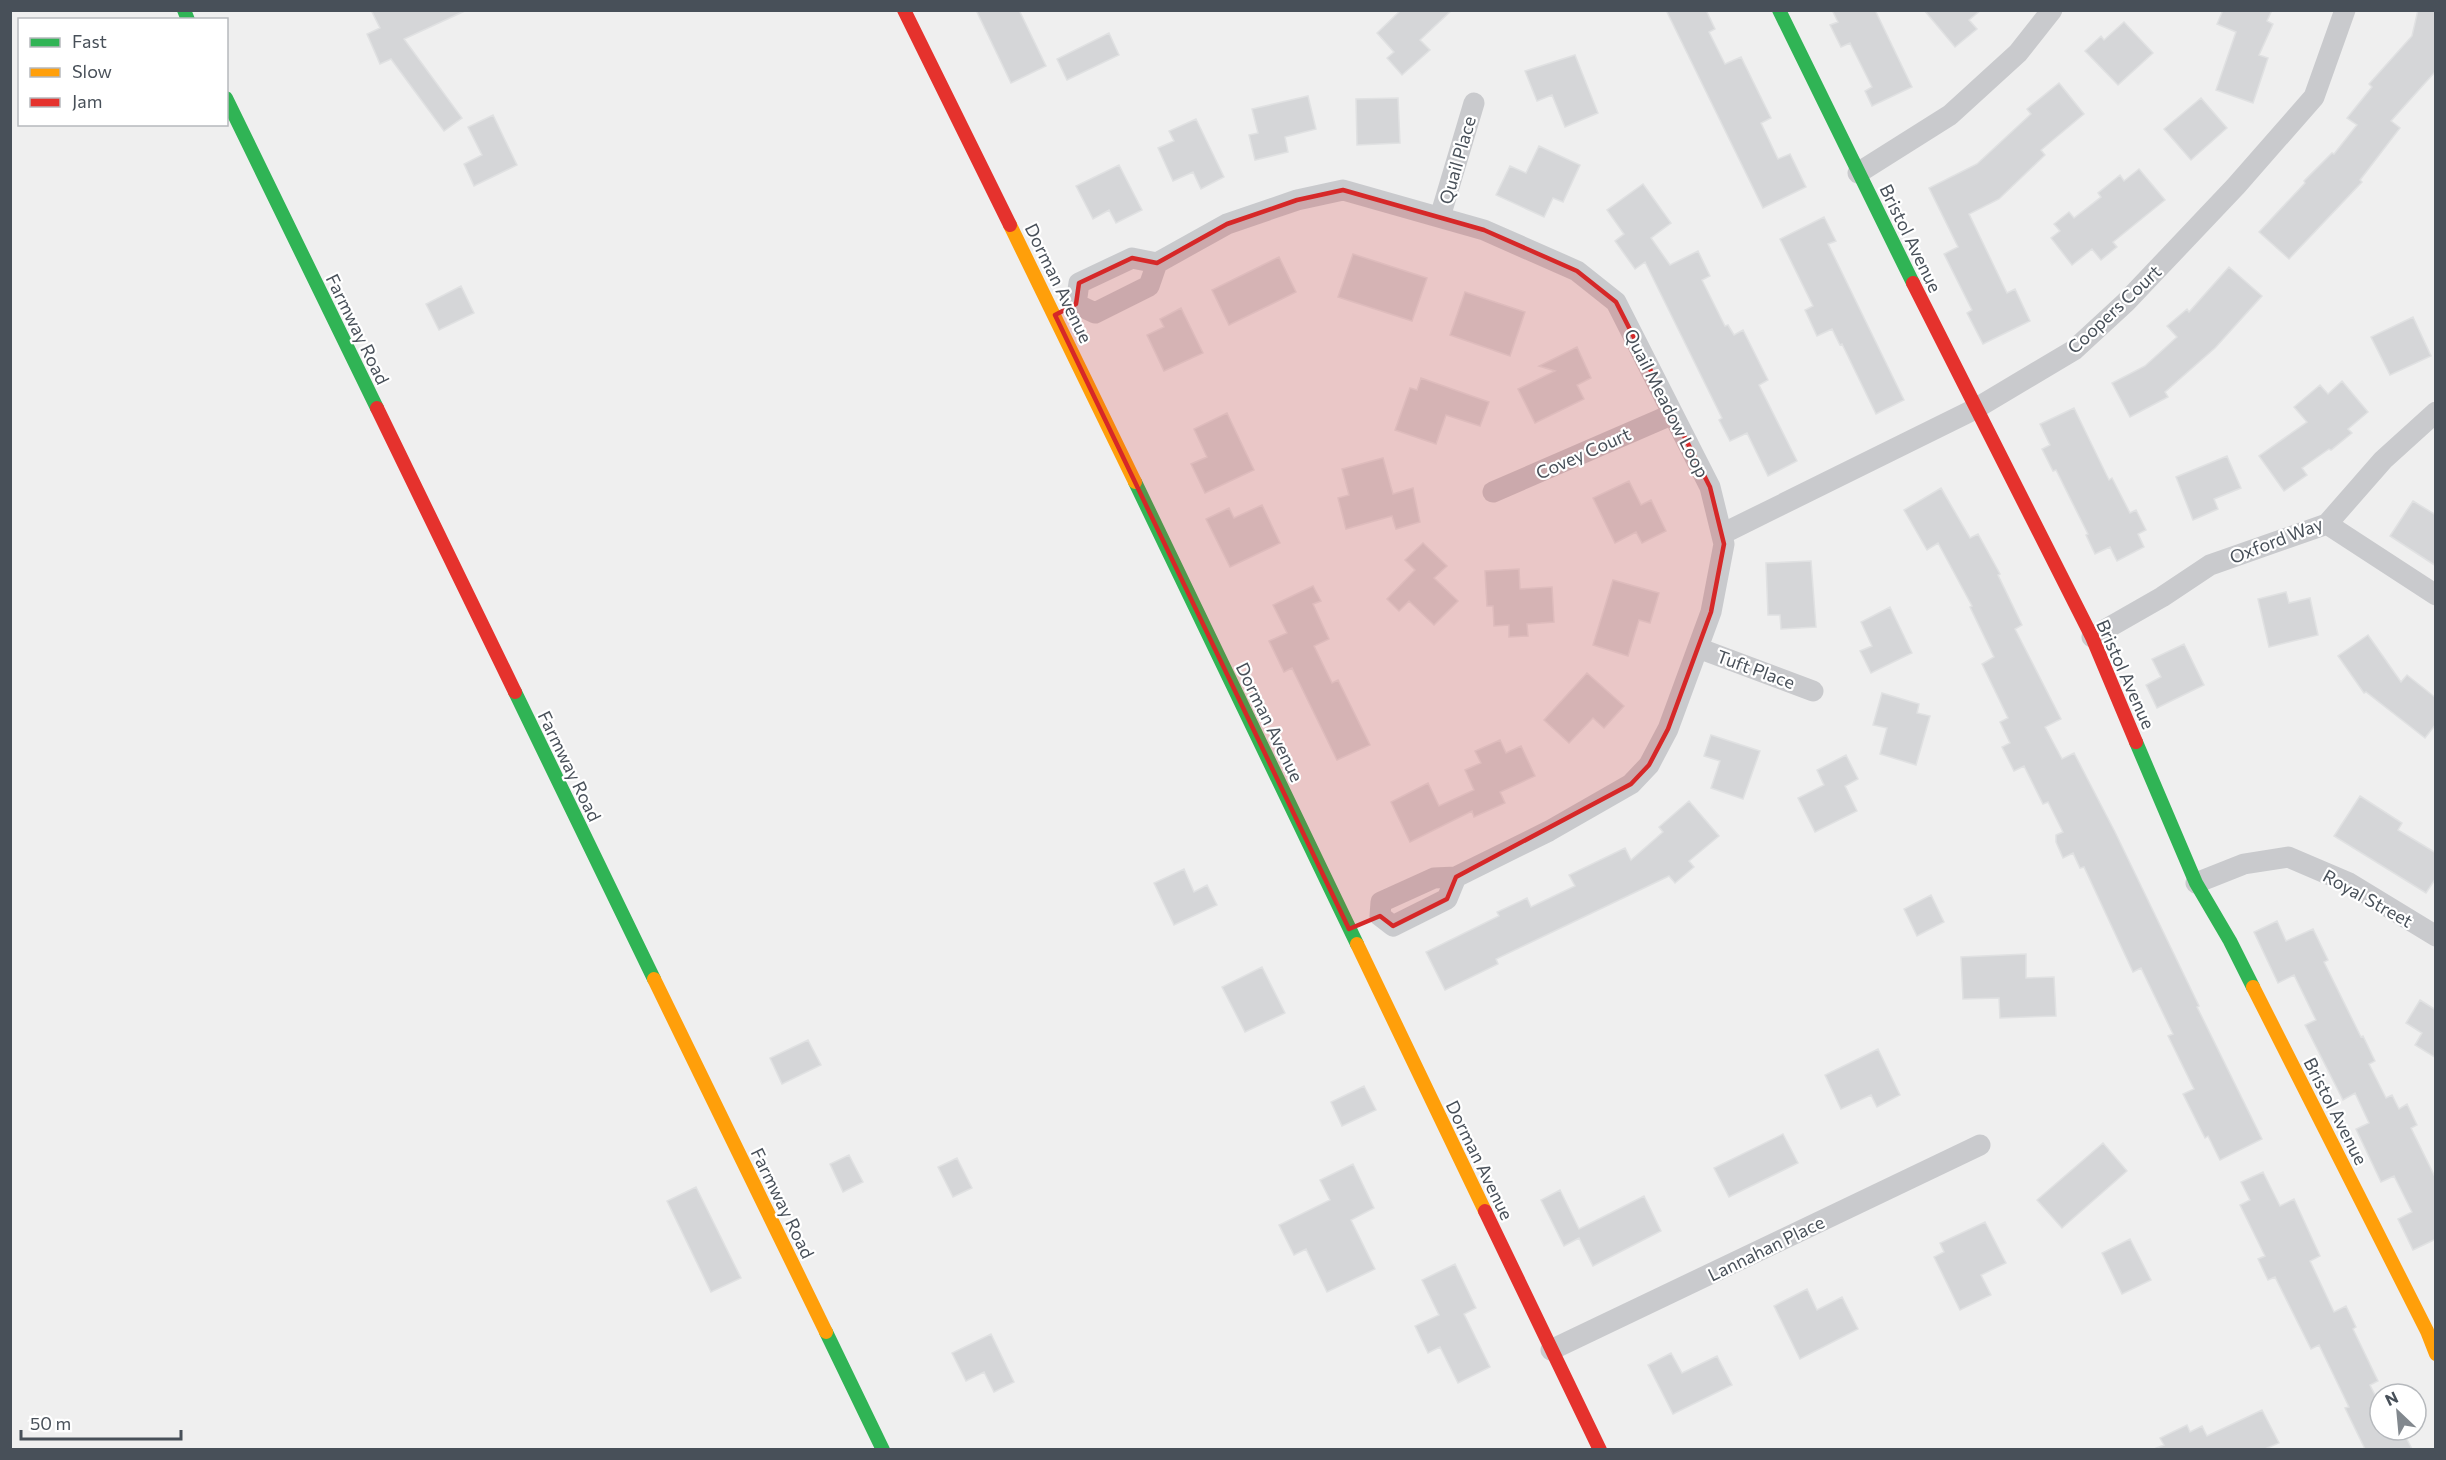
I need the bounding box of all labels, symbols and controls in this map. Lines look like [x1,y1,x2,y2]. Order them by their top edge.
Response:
legend [18,18,228,126]
text: Fast [72,30,107,52]
text: Slow [72,60,112,82]
text: Jam [72,90,102,112]
street label: Quail Place [1434,113,1480,207]
street label: Bristol Avenue [1875,180,1947,296]
street label: Dorman Avenue [1021,220,1097,346]
street label: Coopers Court [2063,260,2165,358]
street label: Farmway Road [322,270,394,388]
street label: Quail Meadow Loop [1620,325,1714,481]
street label: Covey Court [1532,422,1634,484]
street label: Oxford Way [2226,512,2326,568]
street label: Bristol Avenue [2092,616,2160,732]
street label: Tuft Place [1714,645,1798,693]
street label: Dorman Avenue [1232,659,1308,785]
street label: Farmway Road [534,707,606,825]
street label: Royal Street [2319,864,2417,932]
street label: Bristol Avenue [2300,1054,2372,1168]
street label: Dorman Avenue [1442,1097,1518,1223]
street label: Farmway Road [747,1144,819,1262]
street label: Lannahan Place [1704,1210,1828,1286]
north arrow [2368,1382,2428,1442]
text: N [2382,1387,2401,1409]
scale bar [21,1403,182,1441]
text: 50 m [30,1412,71,1434]

